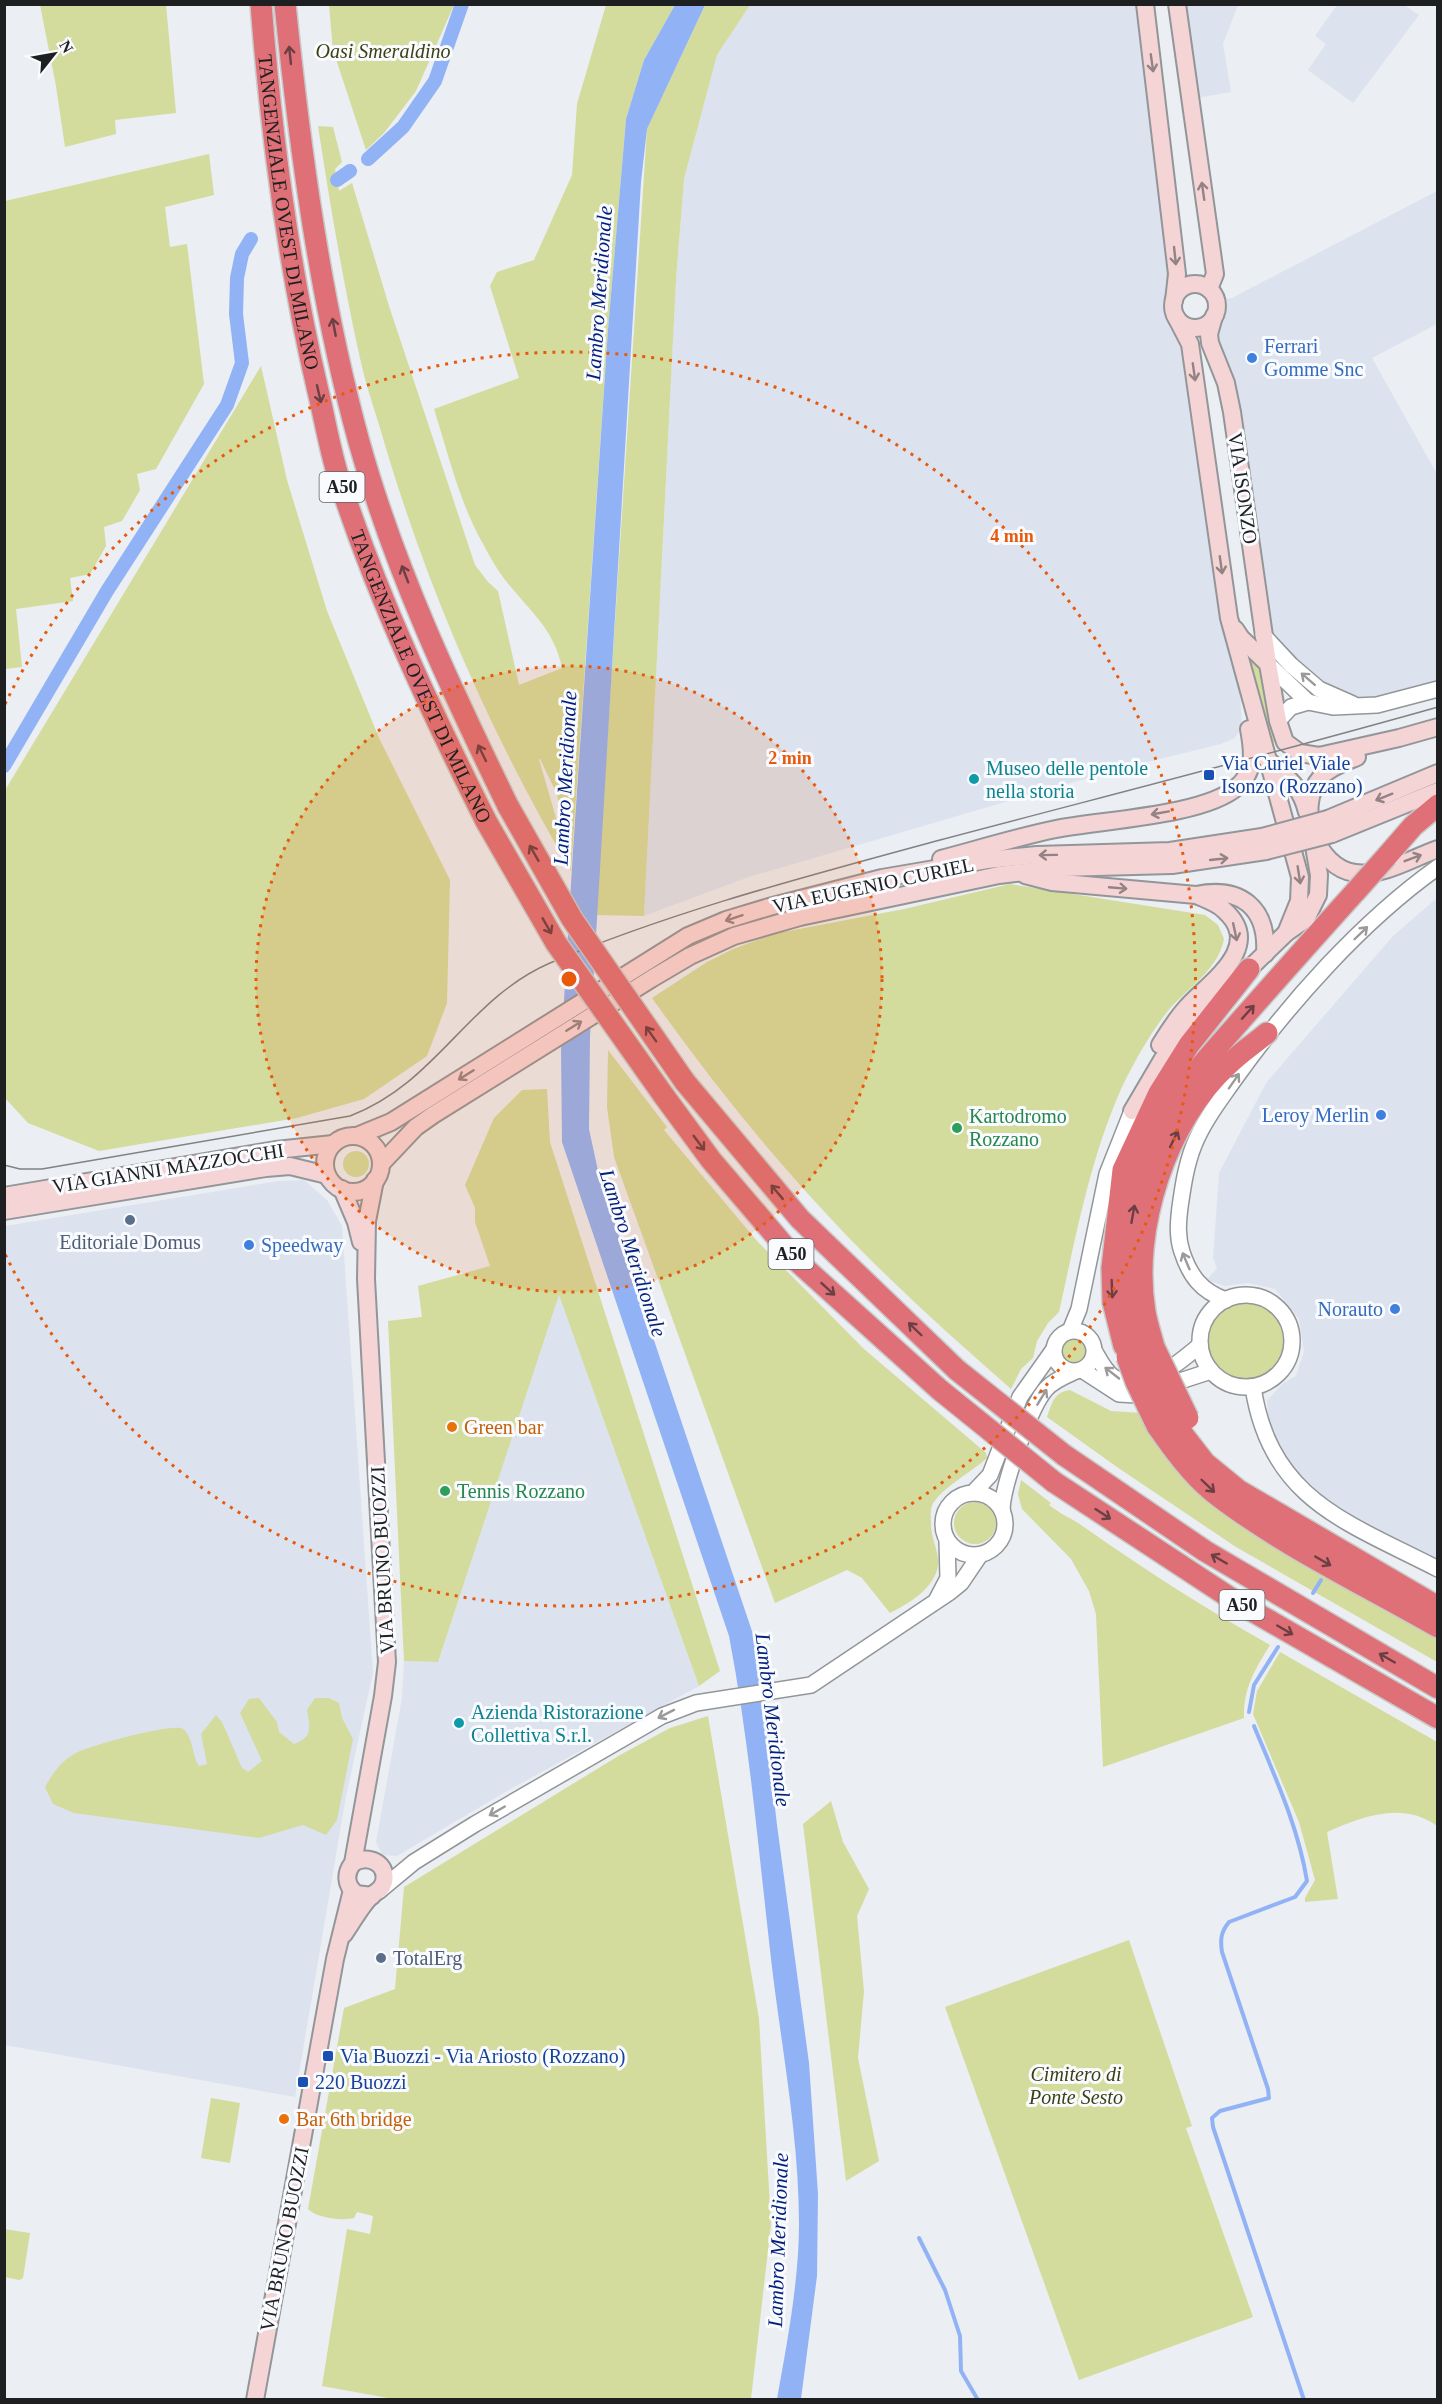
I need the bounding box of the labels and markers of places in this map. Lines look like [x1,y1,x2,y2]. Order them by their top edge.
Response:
place label: Ferrari Gomme Snc [1264,335,1364,380]
marker: Ferrari Gomme Snc [1245,351,1259,365]
place label: Via Curiel Viale Isonzo (Rozzano) [1221,752,1363,798]
place label: Museo delle pentole nella storia [986,757,1148,802]
marker: Via Curiel Viale Isonzo (Rozzano) [1202,768,1216,782]
marker: Museo delle pentole nella storia [967,772,981,786]
centre of rings [559,969,579,989]
place label: Leroy Merlin [1262,1104,1369,1127]
place label: Kartodromo Rozzano [969,1105,1067,1150]
marker: Leroy Merlin [1374,1108,1388,1122]
marker: Kartodromo Rozzano [950,1121,964,1135]
marker: Editoriale Domus [123,1213,137,1227]
place label: Editoriale Domus [59,1231,201,1253]
place label: Speedway [261,1234,343,1257]
marker: Speedway [242,1238,256,1252]
place label: Norauto [1317,1298,1383,1320]
marker: Norauto [1388,1302,1402,1316]
place label: Green bar [464,1416,544,1438]
marker: Green bar [445,1420,459,1434]
place label: Tennis Rozzano [457,1480,585,1502]
marker: Tennis Rozzano [438,1484,452,1498]
place label: Azienda Ristorazione Collettiva S.r.l. [471,1701,644,1746]
marker: Azienda Ristorazione Collettiva S.r.l. [452,1716,466,1730]
place label: TotalErg [393,1947,462,1970]
marker: TotalErg [374,1951,388,1965]
place label: Via Buozzi - Via Ariosto (Rozzano) [340,2045,626,2068]
marker: Via Buozzi - Via Ariosto (Rozzano) [321,2049,335,2063]
place label: 220 Buozzi [315,2071,407,2093]
marker: 220 Buozzi [296,2075,310,2089]
place label: Bar 6th bridge [296,2108,412,2131]
marker: Bar 6th bridge [277,2112,291,2126]

